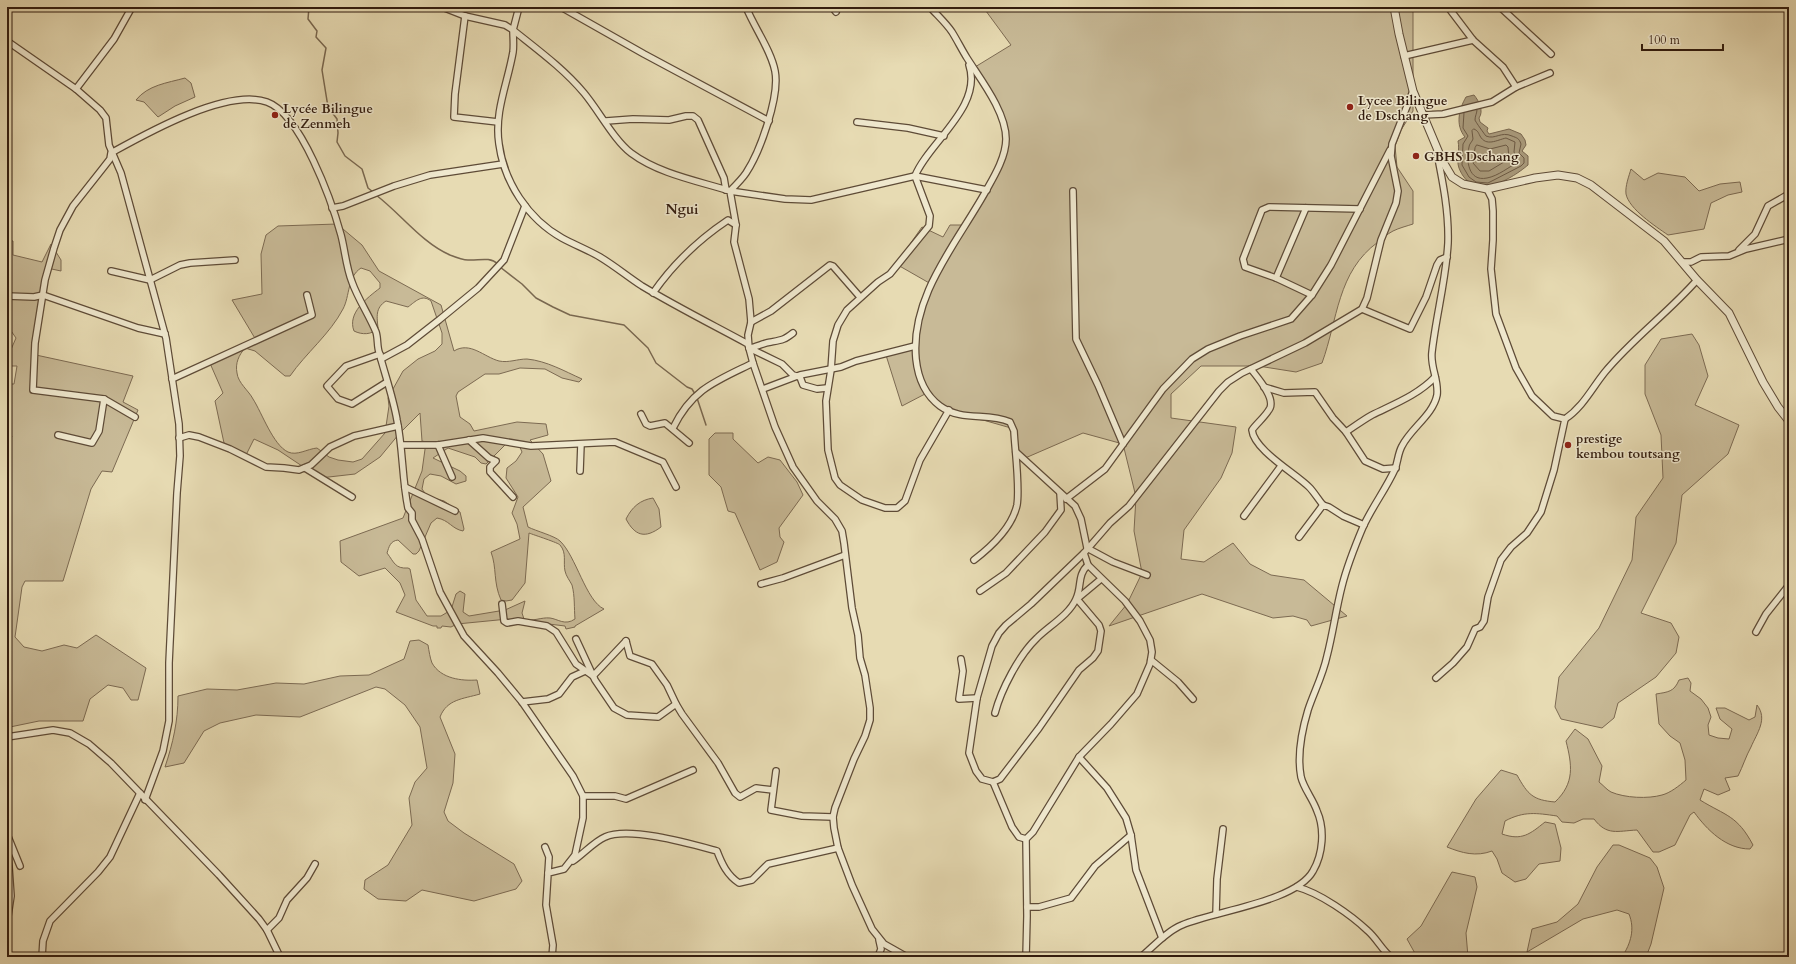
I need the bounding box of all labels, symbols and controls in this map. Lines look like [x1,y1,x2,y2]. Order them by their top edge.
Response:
scale bar [1642,26,1723,52]
text: 100 m [1648,32,1681,48]
place label: Lycee Bilingue de Dschang [1358,92,1447,125]
place label: Lycée Bilingue de Zenmeh [283,100,373,133]
marker: Lycee Bilingue de Dschang [1345,102,1355,112]
marker: Lycée Bilingue de Zenmeh [270,110,280,120]
place label: GBHS Dschang [1424,148,1519,166]
marker: GBHS Dschang [1411,151,1421,161]
district label: Ngui [665,200,699,219]
place label: prestige kembou toutsang [1576,430,1680,463]
marker: prestige kembou toutsang [1563,440,1573,450]

